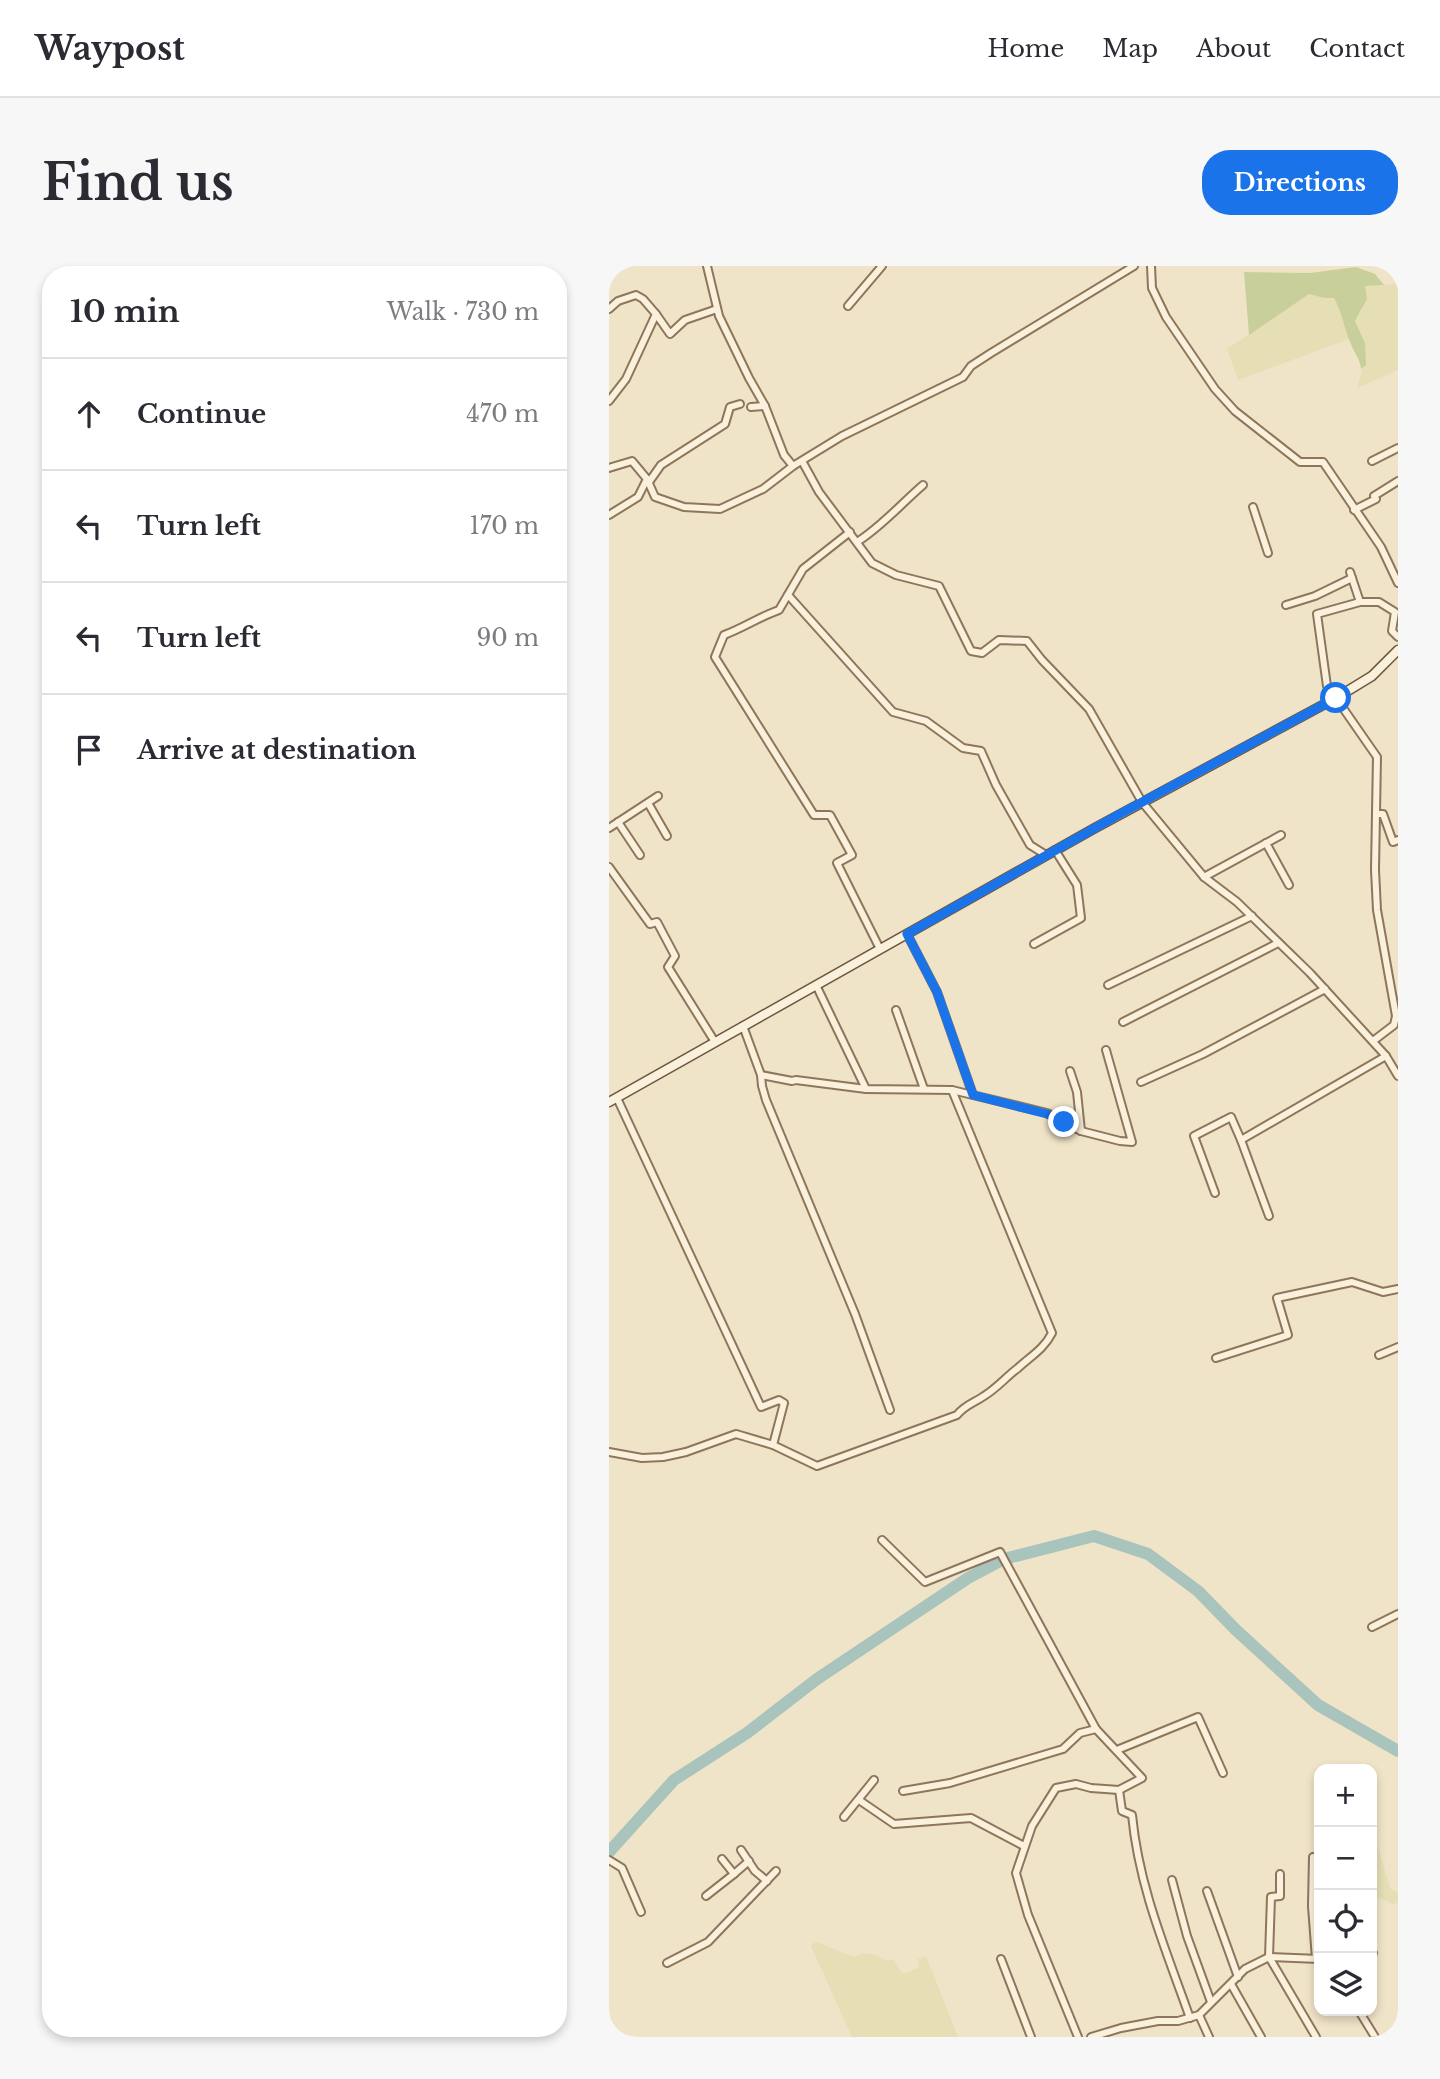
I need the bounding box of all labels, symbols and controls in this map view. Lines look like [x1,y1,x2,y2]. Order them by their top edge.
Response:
text: Waypost [35,28,185,69]
text: Home [988,34,1064,63]
text: Map [1102,34,1158,63]
text: About [1196,34,1271,63]
text: Contact [1309,34,1405,63]
button: Directions [1202,150,1398,215]
text: Find us [42,152,234,213]
text: 10 min [70,293,180,330]
text: Walk · 730 m [387,298,539,326]
icon: ahead [70,395,108,433]
text: Continue [137,398,266,430]
text: 470 m [466,400,539,428]
icon: left [70,507,108,545]
text: Turn left [137,510,261,542]
text: 170 m [469,512,539,540]
icon: left [70,619,108,657]
text: Turn left [137,622,261,654]
text: 90 m [477,624,539,652]
route start [1320,682,1351,713]
icon: arrive [70,731,108,769]
text: Arrive at destination [137,734,417,766]
route end [1048,1106,1079,1137]
map controls [1314,1764,1377,2016]
button: + [1314,1764,1377,1827]
button: − [1314,1827,1377,1890]
button: locate [1314,1890,1377,1953]
button: layers [1314,1953,1377,2016]

